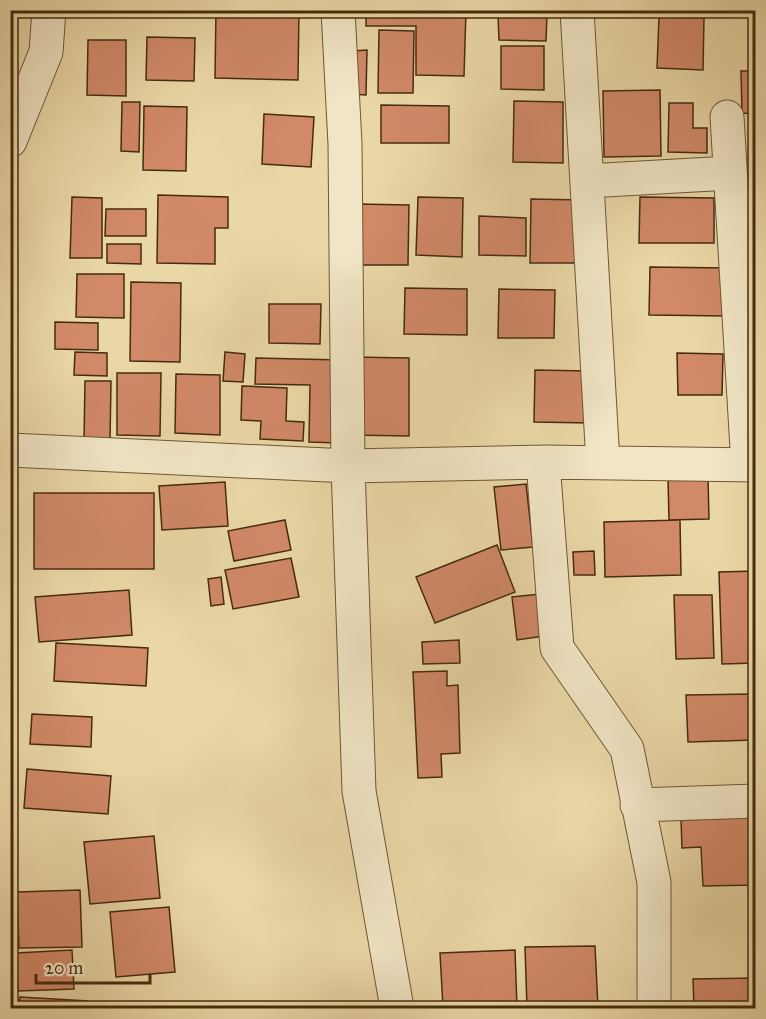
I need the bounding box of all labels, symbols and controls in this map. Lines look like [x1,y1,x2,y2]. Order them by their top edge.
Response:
scale bar [36,947,150,985]
text: 20 m [45,957,83,979]

